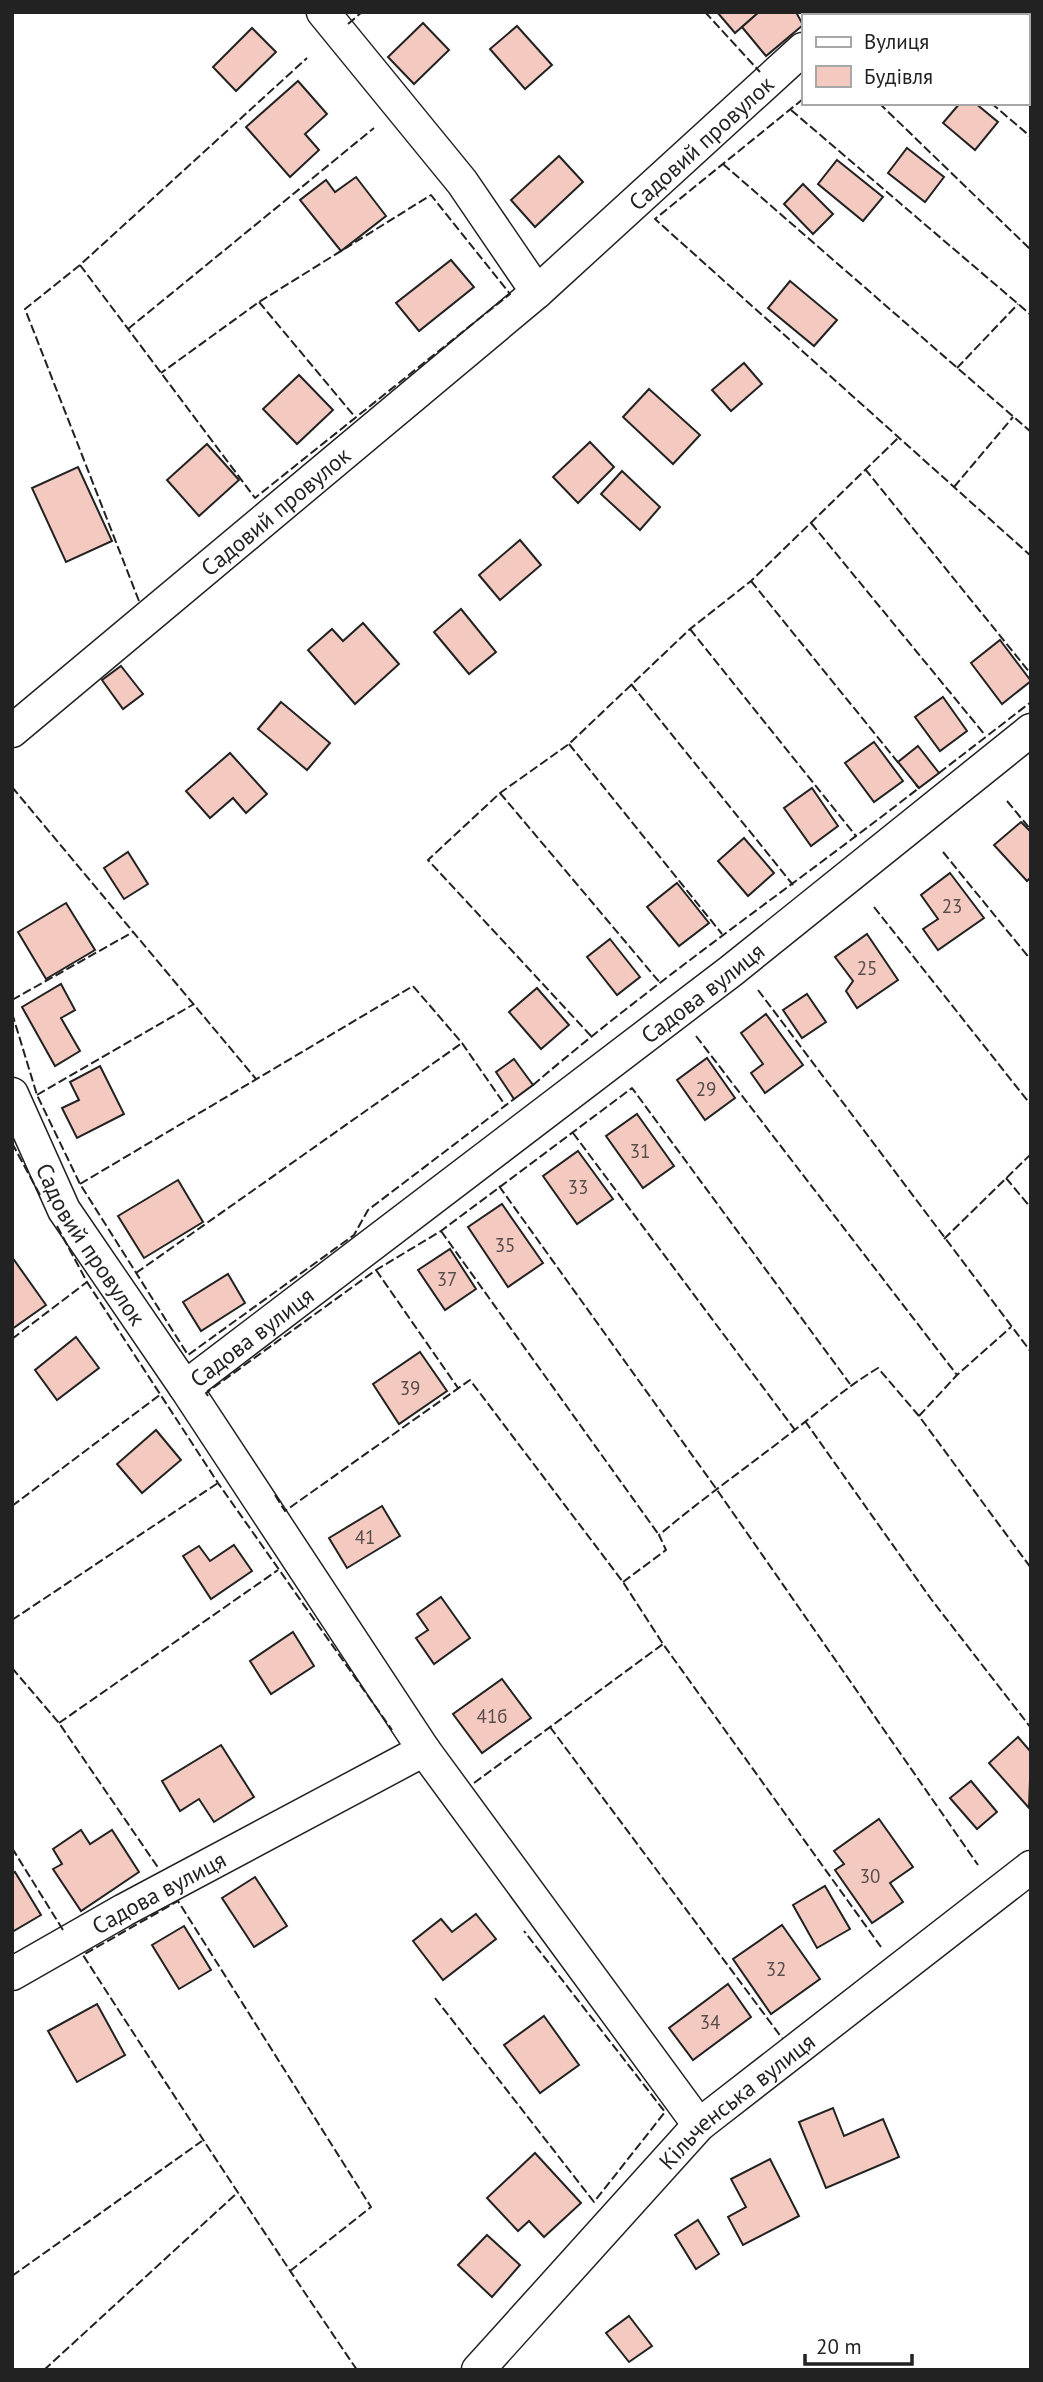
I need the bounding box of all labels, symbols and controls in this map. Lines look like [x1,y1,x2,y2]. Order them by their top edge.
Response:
legend [802,14,1029,105]
text: Вулиця [864,28,929,55]
text: Будівля [864,63,933,90]
street label: Садовий провулок [622,69,779,216]
street label: Садовий провулок [194,440,356,582]
house number: 23 [942,894,962,918]
street label: Садова вулиця [635,936,770,1049]
house number: 25 [857,956,877,980]
house number: 29 [696,1077,716,1101]
house number: 31 [630,1139,650,1163]
street label: Садовий провулок [30,1158,153,1330]
house number: 33 [568,1175,588,1199]
house number: 35 [495,1233,515,1257]
house number: 37 [437,1267,457,1291]
street label: Садова вулиця [184,1280,319,1393]
house number: 39 [400,1376,420,1400]
house number: 41 [355,1525,375,1549]
house number: 41б [477,1704,507,1728]
street label: Садова вулиця [86,1844,231,1940]
house number: 30 [860,1864,880,1888]
house number: 32 [766,1957,786,1981]
house number: 34 [700,2010,720,2034]
street label: Кільченська вулиця [652,2026,820,2175]
scale bar [805,2322,912,2366]
text: 20 m [816,2333,862,2360]

